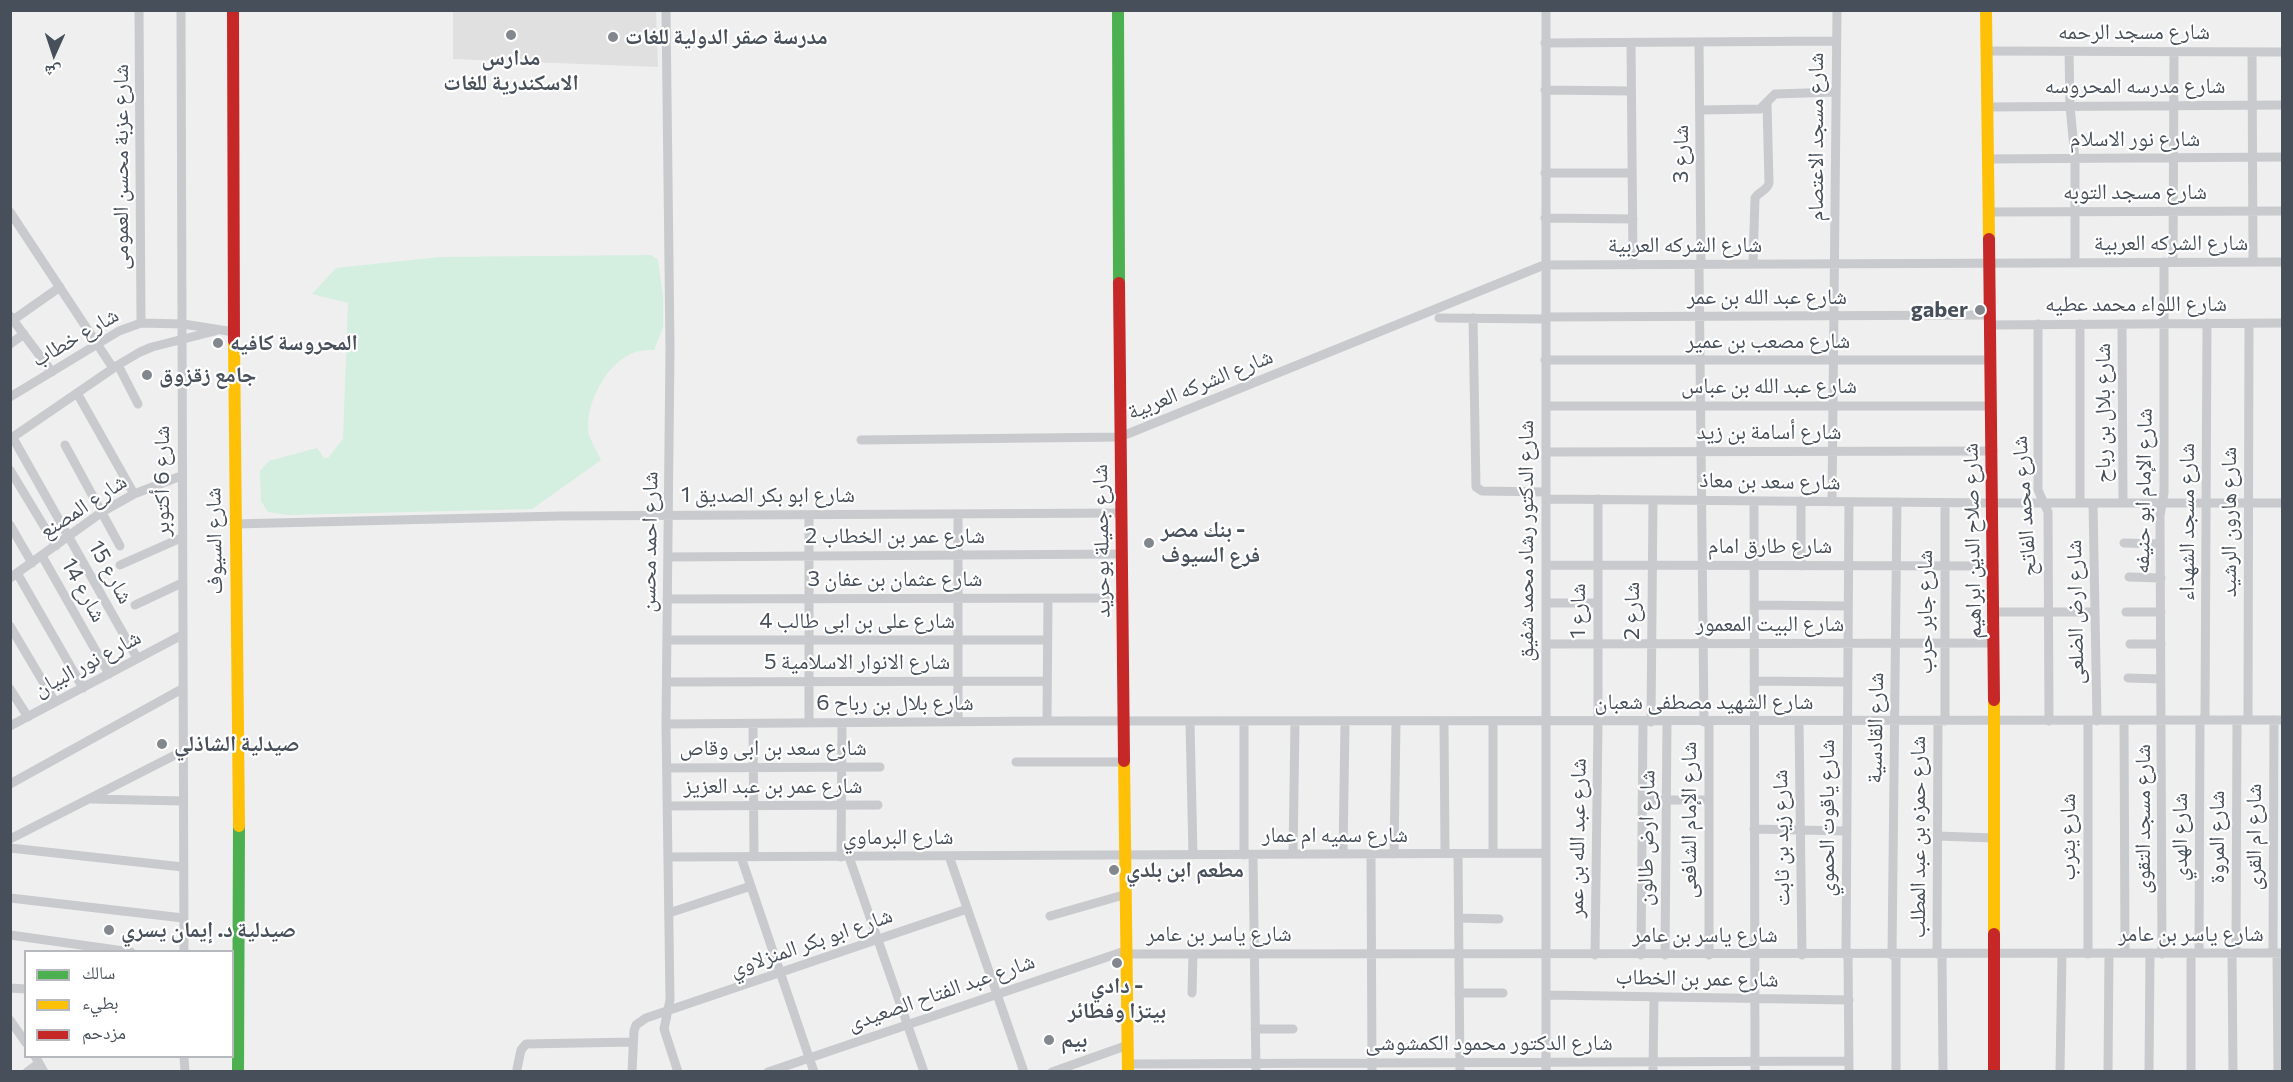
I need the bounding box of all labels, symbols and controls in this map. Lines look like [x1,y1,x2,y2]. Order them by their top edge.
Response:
street label: شارع مسجد الرحمه [2058,19,2210,45]
north arrow [24,24,84,84]
place label: مدرسة صقر الدولية للغات [625,24,828,50]
marker: مدارس الاسكندرية للغات [504,28,518,42]
marker: مدرسة صقر الدولية للغات [606,30,620,44]
place label: مدارس الاسكندرية للغات [443,45,579,96]
street label: شارع مسجد الاعتصام [1803,52,1829,222]
text: ش [44,63,62,82]
street label: شارع عزبة محسن العمومى [108,64,134,270]
street label: شارع مدرسه المحروسه [2045,73,2225,99]
street label: شارع 3 [1668,125,1694,183]
street label: شارع نور الاسلام [2070,126,2200,152]
street label: شارع مسجد التوبه [2063,179,2207,205]
street label: شارع الشركه العربية [2094,230,2248,256]
street label: شارع الشركه العربية [1608,232,1762,258]
street label: شارع عبد الله بن عمر [1687,284,1847,310]
street label: شارع اللواء محمد عطيه [2045,291,2227,317]
place label: gaber [1911,297,1968,323]
street label: شارع خطاب [27,301,123,373]
marker: gaber [1973,303,1987,317]
street label: شارع مصعب بن عمير [1686,328,1850,354]
place label: المحروسة كافيه [230,330,358,356]
marker: المحروسة كافيه [211,336,225,350]
street label: شارع الشركه العربية [1123,343,1277,425]
street label: شارع بلال بن رباح [2090,343,2116,483]
place label: جامع زقزوق [159,362,256,388]
marker: جامع زقزوق [140,368,154,382]
street label: شارع عبد الله بن عباس [1681,373,1857,399]
street label: شارع الإمام ابو حنيفه [2128,408,2158,574]
street label: شارع أسامة بن زيد [1696,419,1842,445]
street label: شارع الدكتور رشاد محمد شفيق [1513,420,1539,662]
street label: شارع 6 أكتوبر [149,425,175,537]
street label: شارع محمد الفاتح [2006,435,2042,577]
street label: شارع صلاح الدين ابراهيم [1957,443,1987,639]
street label: شارع مسجد الشهداء [2174,443,2200,601]
street label: شارع هارون الرشيد [2216,447,2242,597]
street label: شارع جميلة بوحريد [1086,464,1116,618]
street label: شارع سعد بن معاذ [1699,467,1841,495]
street label: شارع المصنع [34,468,132,544]
street label: شارع احمد محسن [635,471,663,613]
street label: شارع ابو بكر الصديق 1 [681,482,855,508]
street label: شارع السيوف [200,487,228,595]
place label: بنك مصر - فرع السيوف [1161,517,1260,568]
street label: شارع عمر بن الخطاب 2 [805,523,985,549]
street label: شارع طارق امام [1708,533,1832,559]
street label: شارع 15 [83,536,139,608]
marker: بنك مصر - فرع السيوف [1142,536,1156,550]
street label: شارع ارض الضلعى [2061,539,2089,685]
street label: شارع جابر حرب [1912,550,1938,674]
street label: شارع 14 [56,554,112,626]
street label: شارع عثمان بن عفان 3 [808,566,982,592]
street label: شارع 2 [1619,582,1645,640]
street label: شارع 1 [1565,583,1591,639]
street label: شارع على بن ابى طالب 4 [759,608,955,634]
street label: شارع البيت المعمور [1696,611,1844,637]
street label: شارع نور البيان [29,624,145,702]
street label: شارع الانوار الاسلامية 5 [764,649,950,675]
street label: شارع القادسية [1861,672,1889,784]
street label: شارع الشهيد مصطفى شعبان [1595,689,1813,715]
street label: شارع بلال بن رباح 6 [816,690,974,716]
place label: صيدلية الشاذلي [174,731,299,757]
street label: شارع سعد بن ابى وقاص [679,735,867,761]
street label: شارع حمزه بن عبد المطلب [1905,736,1931,938]
marker: صيدلية الشاذلي [155,737,169,751]
street label: شارع ياقوت الحموي [1814,739,1840,897]
street label: شارع الإمام الشافعى [1676,742,1702,898]
street label: شارع مسجد التقوى [2130,744,2156,894]
street label: شارع عبد الله بن عمر [1562,758,1592,918]
street label: شارع زيد بن ثابت [1767,769,1795,907]
street label: شارع ارض طالون [1632,770,1660,906]
street label: شارع عمر بن عبد العزيز [684,773,862,799]
street label: شارع ام القرى [2241,783,2267,891]
street label: شارع المروة [2204,790,2230,884]
street label: شارع يثرب [2055,793,2081,881]
street label: شارع الهدي [2167,793,2193,881]
street label: شارع سميه ام عمار [1262,822,1408,848]
street label: شارع البرماوي [843,824,953,850]
place label: مطعم ابن بلدي [1126,857,1244,883]
marker: مطعم ابن بلدي [1107,863,1121,877]
street label: شارع ابو بكر المنزلاوي [726,902,896,982]
place label: صيدلية د. إيمان يسري [121,917,296,943]
street label: شارع ياسر بن عامر [1146,921,1292,947]
street label: شارع ياسر بن عامر [2118,921,2264,947]
street label: شارع ياسر بن عامر [1632,922,1778,948]
marker: صيدلية د. إيمان يسري [102,923,116,937]
street label: شارع عبد الفتاح الصعيدى [844,948,1038,1036]
legend [24,950,234,1058]
marker: دادي - بيتزا وفطائر [1110,956,1124,970]
text: سالك [82,961,115,983]
street label: شارع عمر بن الخطاب [1615,963,1779,993]
place label: دادي - بيتزا وفطائر [1068,973,1166,1024]
text: بطيء [82,991,119,1013]
text: مزدحم [82,1021,126,1043]
place label: بيم [1061,1027,1087,1053]
street label: شارع الدكتور محمود الكمشوشى [1365,1030,1613,1056]
marker: بيم [1042,1033,1056,1047]

